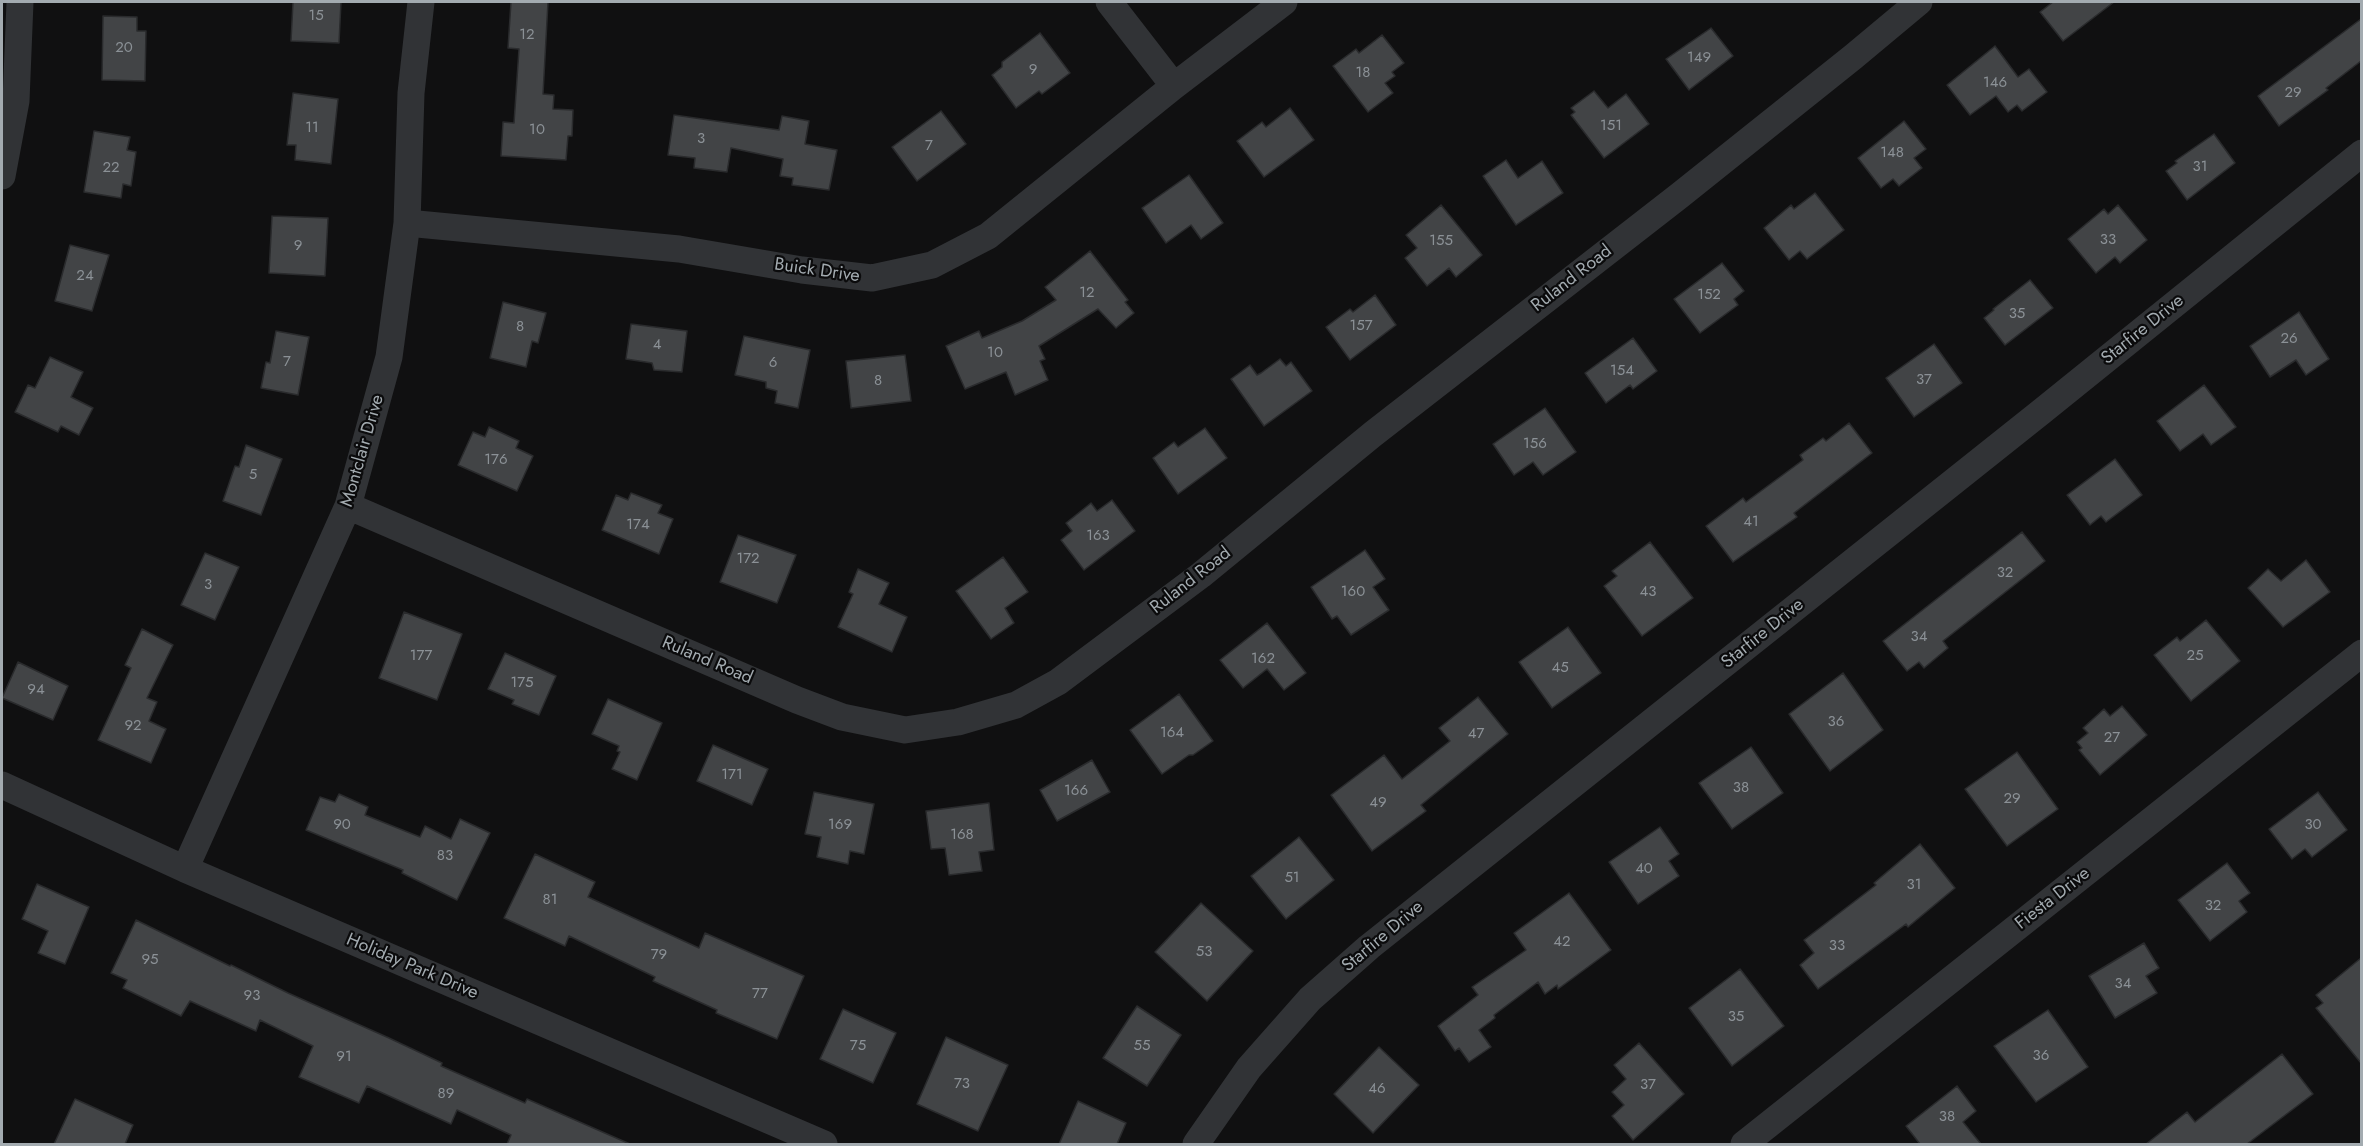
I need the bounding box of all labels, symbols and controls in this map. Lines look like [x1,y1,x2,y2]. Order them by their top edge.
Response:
house number: 15 [308,7,324,25]
house number: 12 [519,26,535,44]
house number: 20 [115,39,133,57]
house number: 149 [1687,49,1711,67]
house number: 9 [1029,61,1037,79]
house number: 18 [1356,64,1370,82]
house number: 146 [1983,74,2007,92]
house number: 29 [2284,84,2302,102]
house number: 151 [1600,117,1622,135]
house number: 11 [305,119,319,137]
house number: 10 [529,121,545,139]
house number: 3 [697,130,705,148]
house number: 7 [925,137,933,155]
house number: 148 [1880,144,1904,162]
house number: 31 [2193,158,2207,176]
house number: 22 [102,159,120,177]
house number: 33 [2100,231,2116,249]
house number: 155 [1429,232,1453,250]
house number: 9 [294,237,302,255]
street label: Ruland Road [1527,241,1617,317]
street label: Buick Drive [773,254,861,288]
house number: 24 [76,267,94,285]
house number: 12 [1079,284,1095,302]
house number: 152 [1697,286,1721,304]
street label: Starfire Drive [2098,290,2188,370]
house number: 35 [2009,305,2025,323]
house number: 157 [1349,317,1373,335]
house number: 8 [516,318,524,336]
house number: 26 [2280,330,2298,348]
house number: 4 [653,336,661,354]
house number: 10 [987,344,1003,362]
house number: 7 [283,353,291,371]
house number: 6 [769,354,777,372]
house number: 154 [1610,362,1634,380]
house number: 37 [1916,371,1932,389]
house number: 8 [874,372,882,390]
street label: Montclair Drive [337,392,389,510]
house number: 156 [1523,435,1547,453]
house number: 176 [484,451,508,469]
house number: 5 [249,466,257,484]
house number: 41 [1743,513,1759,531]
house number: 174 [626,516,650,534]
house number: 163 [1086,527,1110,545]
street label: Ruland Road [1146,543,1236,619]
house number: 172 [736,550,760,568]
house number: 32 [1997,564,2013,582]
house number: 3 [204,576,212,594]
house number: 160 [1341,583,1365,601]
house number: 43 [1640,583,1656,601]
street label: Starfire Drive [1718,594,1808,674]
house number: 34 [1911,628,1927,646]
street label: Ruland Road [658,632,756,690]
house number: 177 [410,647,432,665]
house number: 25 [2187,647,2203,665]
house number: 162 [1251,650,1275,668]
house number: 45 [1551,659,1569,677]
house number: 175 [510,674,534,692]
house number: 94 [27,681,45,699]
house number: 36 [1828,713,1844,731]
house number: 92 [124,717,142,735]
house number: 164 [1160,724,1184,742]
house number: 47 [1468,725,1484,743]
house number: 27 [2104,729,2120,747]
house number: 171 [721,766,743,784]
house number: 38 [1733,779,1749,797]
house number: 166 [1064,782,1088,800]
house number: 29 [2003,790,2021,808]
house number: 49 [1369,794,1387,812]
house number: 90 [333,816,351,834]
house number: 169 [828,816,852,834]
house number: 30 [2304,816,2322,834]
house number: 168 [950,826,974,844]
house number: 83 [437,847,453,865]
house number: 40 [1635,860,1653,878]
street label: Fiesta Drive [2011,863,2095,935]
house number: 51 [1284,869,1300,887]
house number: 31 [1907,876,1921,894]
house number: 81 [543,891,557,909]
street label: Starfire Drive [1338,897,1428,977]
house number: 32 [2205,897,2221,915]
street label: Holiday Park Drive [343,929,481,1005]
house number: 42 [1553,933,1571,951]
house number: 33 [1829,937,1845,955]
house number: 53 [1196,943,1212,961]
house number: 79 [651,946,667,964]
house number: 95 [141,951,159,969]
house number: 34 [2115,975,2131,993]
house number: 77 [752,985,768,1003]
house number: 93 [244,987,260,1005]
house number: 35 [1728,1008,1744,1026]
house number: 75 [850,1037,866,1055]
house number: 55 [1134,1037,1150,1055]
house number: 36 [2033,1047,2049,1065]
house number: 91 [336,1048,352,1066]
house number: 73 [954,1075,970,1093]
house number: 37 [1640,1076,1656,1094]
house number: 46 [1368,1080,1386,1098]
house number: 89 [438,1085,454,1103]
house number: 38 [1939,1108,1955,1126]

